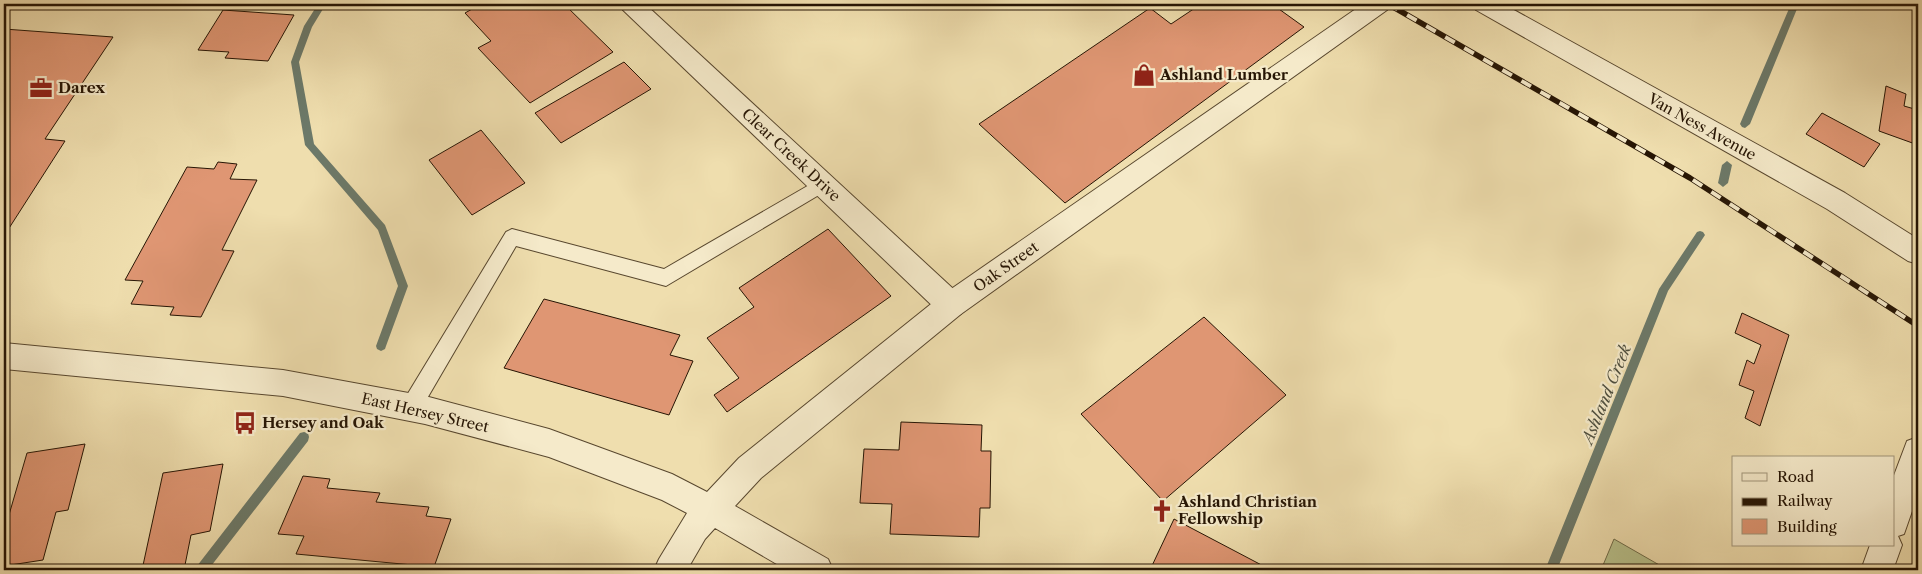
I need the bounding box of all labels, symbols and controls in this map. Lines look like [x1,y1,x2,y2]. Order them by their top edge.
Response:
shop icon: Ashland Lumber [1131,62,1157,88]
place label: Ashland Lumber [1159,65,1289,84]
office icon: Darex [28,75,54,101]
place label: Darex [58,78,105,97]
street label: Van Ness Avenue [1644,88,1760,164]
street label: Clear Creek Drive [738,104,845,205]
street label: Oak Street [969,237,1043,296]
water label: Ashland Creek [1576,341,1635,450]
street label: East Hersey Street [360,389,491,437]
bus stop icon: Hersey and Oak [232,410,258,436]
place label: Hersey and Oak [262,413,385,432]
legend [1732,456,1894,546]
text: Road [1777,467,1814,486]
text: Railway [1777,491,1833,510]
place label: Ashland Christian Fellowship [1177,492,1318,528]
church icon: Ashland Christian Fellowship [1149,498,1175,524]
text: Building [1777,517,1837,536]

